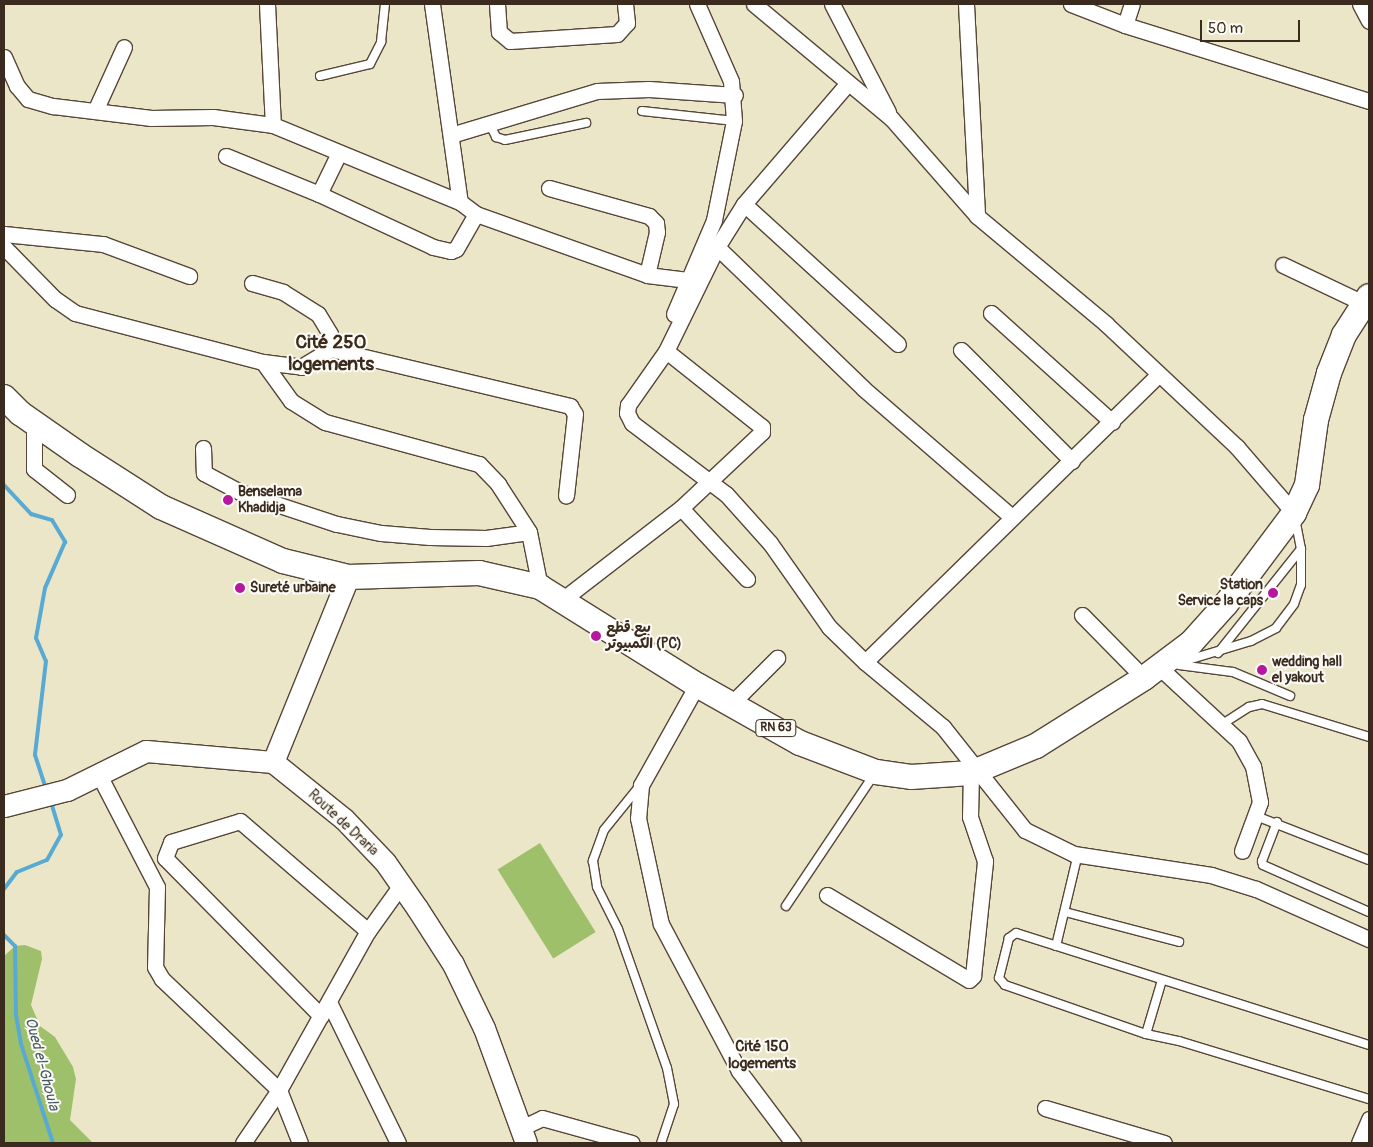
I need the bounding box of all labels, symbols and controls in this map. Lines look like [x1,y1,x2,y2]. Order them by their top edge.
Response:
scale bar [1203,10,1303,42]
text: 50 m [1208,19,1243,38]
district label: Cité 250 logements [288,332,374,376]
place label: Benselama Khadidja [238,484,302,516]
marker: Benselama Khadidja [222,494,234,506]
place label: Station Service la caps [1178,577,1263,610]
place label: Sureté urbaine [250,580,336,596]
marker: Sureté urbaine [234,582,246,594]
marker: Station Service la caps [1267,587,1279,599]
place label: بيع قطع الكمبيوتر (PC) [606,620,682,652]
marker: بيع قطع الكمبيوتر (PC) [590,630,602,642]
place label: wedding hall el yakout [1272,654,1342,686]
marker: wedding hall el yakout [1256,664,1268,676]
road number: RN 63 [755,718,797,738]
street label: Route de Draria [305,786,381,860]
water label: Oued el-Ghoula [21,1016,63,1112]
district label: Cité 150 logements [728,1037,796,1072]

